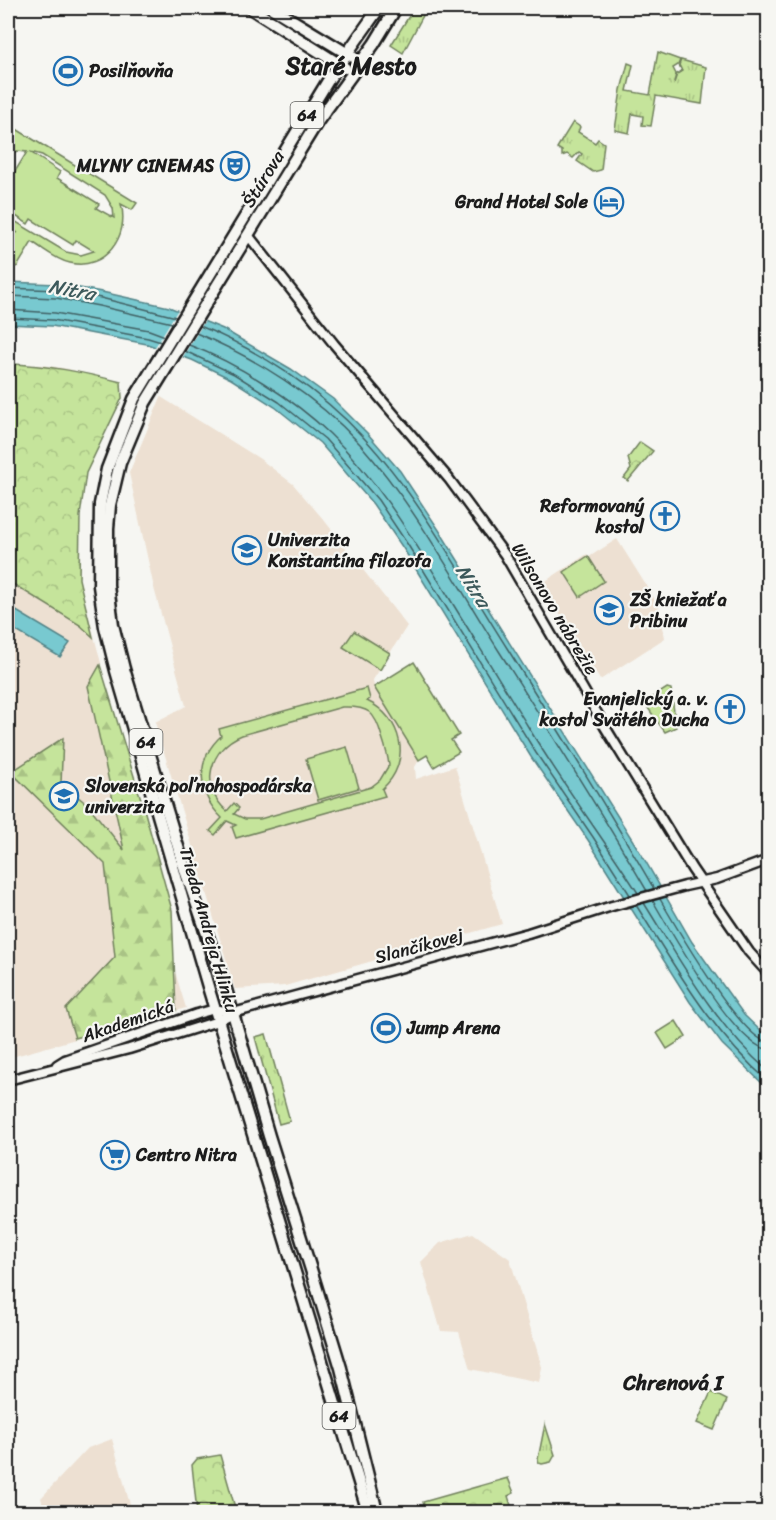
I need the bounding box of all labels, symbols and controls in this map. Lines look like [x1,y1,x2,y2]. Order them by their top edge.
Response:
district label: Staré Mesto [284,45,417,87]
sports icon: Posilňovňa [52,55,84,87]
place label: Posilňovňa [89,55,173,87]
road number: 64 [290,102,324,128]
street label: Štúrova [233,143,294,214]
place label: MLYNY CINEMAS [76,150,214,182]
theatre icon: MLYNY CINEMAS [219,150,251,182]
place label: Grand Hotel Sole [454,186,589,218]
hotel icon: Grand Hotel Sole [593,186,625,218]
water label: Nitra [46,269,101,312]
place label: Reformovaný kostol [539,490,645,543]
church icon: Reformovaný kostol [649,500,681,532]
place label: Univerzita Konštantína filozofa [267,524,432,577]
school or university icon: Univerzita Konštantína filozofa [231,534,263,566]
street label: Wilsonovo nábrežie [503,536,607,682]
water label: Nitra [446,557,502,617]
place label: ZŠ kniežaťa Pribinu [629,584,727,637]
school or university icon: ZŠ kniežaťa Pribinu [593,594,625,626]
place label: Evanjelický a. v. kostol Svätého Ducha [538,683,710,736]
church icon: Evanjelický a. v. kostol Svätého Ducha [714,693,746,725]
road number: 64 [130,729,162,755]
place label: Slovenská poľnohospodárska univerzita [84,770,313,823]
school or university icon: Slovenská poľnohospodárska univerzita [48,780,80,812]
street label: Trieda Andreja Hlinku [170,843,248,1017]
street label: Slančíkovej [371,919,467,973]
street label: Akademická [77,990,178,1052]
sports icon: Jump Arena [370,1012,402,1044]
place label: Jump Arena [406,1012,501,1044]
supermarket icon: Centro Nitra [99,1139,131,1171]
place label: Centro Nitra [135,1139,237,1171]
district label: Chrenová I [622,1364,725,1402]
road number: 64 [322,1403,356,1429]

